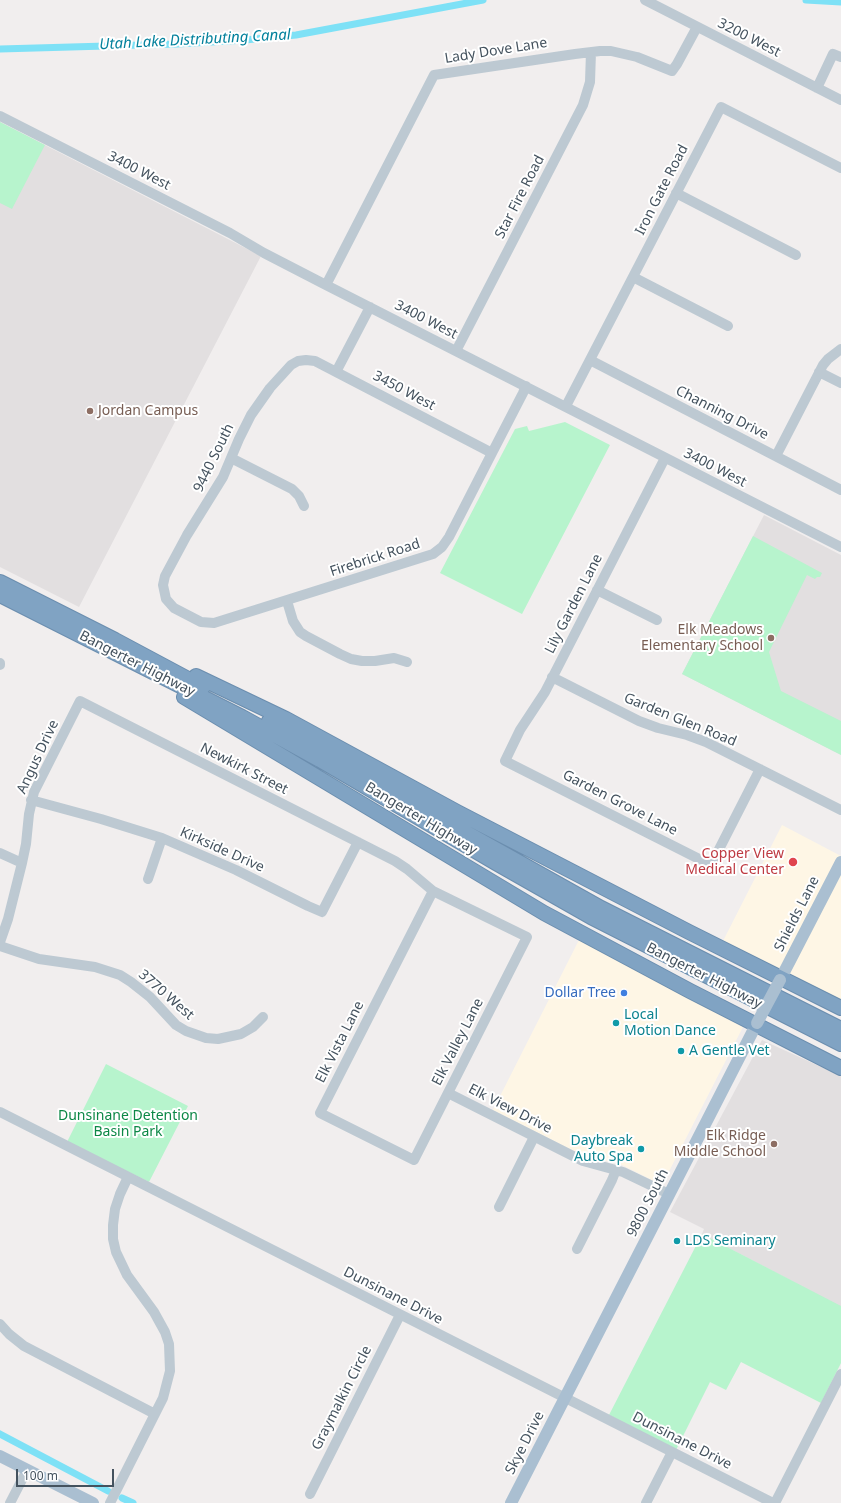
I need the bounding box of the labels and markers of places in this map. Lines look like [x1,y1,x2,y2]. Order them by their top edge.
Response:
place label: Jordan Campus [98,403,198,419]
marker: Jordan Campus [85,406,95,416]
place label: Elk Meadows Elementary School [641,622,763,654]
marker: Elk Meadows Elementary School [766,633,776,643]
place label: Copper View Medical Center [685,846,784,878]
marker: Copper View Medical Center [787,856,799,868]
place label: Dollar Tree [544,985,616,1001]
marker: Dollar Tree [619,988,629,998]
place label: Local Motion Dance [624,1007,716,1040]
marker: Local Motion Dance [611,1018,621,1028]
place label: A Gentle Vet [689,1043,770,1059]
marker: A Gentle Vet [676,1046,686,1056]
place label: Elk Ridge Middle School [674,1128,766,1160]
place label: Daybreak Auto Spa [570,1133,633,1166]
marker: Elk Ridge Middle School [769,1139,779,1149]
marker: Daybreak Auto Spa [636,1144,646,1154]
place label: LDS Seminary [685,1233,776,1249]
marker: LDS Seminary [672,1236,682,1246]

